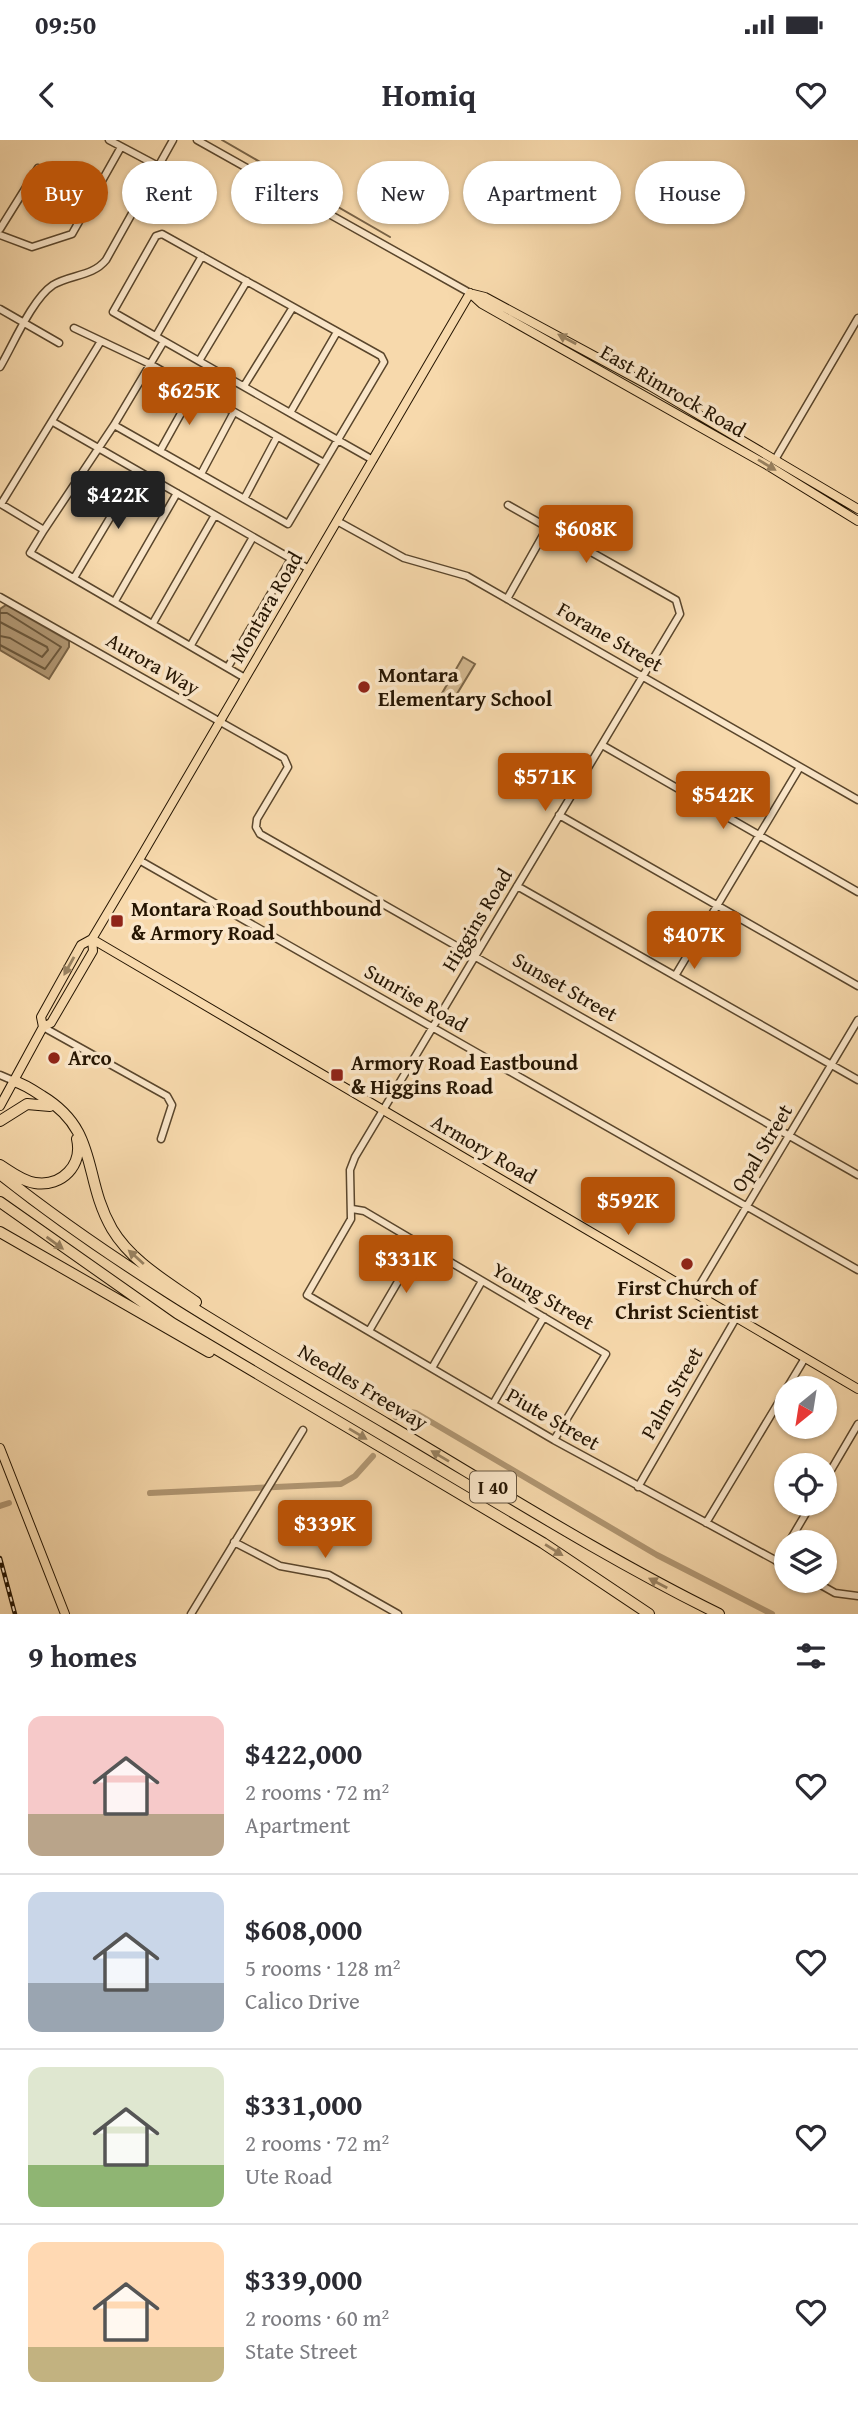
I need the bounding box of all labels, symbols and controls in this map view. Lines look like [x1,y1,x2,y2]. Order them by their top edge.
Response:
text: 09:50 [35,5,96,44]
text: Homiq [382,71,476,118]
icon: back [28,76,66,114]
icon: heart [792,76,830,114]
chip: Buy [21,161,108,224]
chip: Rent [122,161,217,224]
chip: Filters [231,161,343,224]
chip: New [357,161,449,224]
chip: Apartment [463,161,621,224]
chip: House [635,161,745,224]
one-way arrow [557,333,577,345]
street label: East Rimrock Road [595,336,752,445]
pin: $625K [140,368,238,427]
text: $625K [158,373,220,406]
one-way arrow [758,459,777,471]
pin: $422K [69,472,167,531]
text: $422K [87,477,149,510]
pin: $608K [537,506,635,565]
text: $608K [555,511,617,544]
street label: Montara Road [221,545,310,668]
street label: Forane Street [551,594,670,680]
street label: Aurora Way [101,624,206,703]
place label: Montara Elementary School [378,659,553,714]
marker: Montara Elementary School [356,679,372,695]
pin: $571K [496,754,594,813]
text: $571K [514,759,576,792]
pin: $542K [674,772,772,831]
text: $542K [692,777,754,810]
street label: Higgins Road [434,862,520,977]
place label: Montara Road Southbound & Armory Road [131,893,382,948]
pin: $407K [645,912,743,971]
marker: Montara Road Southbound & Armory Road [109,913,125,929]
text: $407K [663,917,725,950]
street label: Sunset Street [507,944,624,1029]
street label: Sunrise Road [359,955,474,1040]
one-way arrow [63,957,75,976]
place label: Arco [68,1042,112,1073]
place label: Armory Road Eastbound & Higgins Road [351,1047,578,1102]
marker: Arco [46,1050,62,1066]
marker: Armory Road Eastbound & Higgins Road [329,1067,345,1083]
street label: Opal Street [723,1097,800,1198]
street label: Armory Road [426,1106,543,1192]
pin: $592K [579,1178,677,1237]
text: $592K [597,1183,659,1216]
one-way arrow [46,1236,64,1250]
pin: $331K [357,1236,455,1295]
text: $331K [375,1241,437,1274]
one-way arrow [127,1249,145,1265]
street label: Young Street [486,1254,601,1338]
marker: First Church of Christ Scientist [679,1256,695,1272]
place label: First Church of Christ Scientist [615,1272,759,1327]
street label: Needles Freeway [292,1336,435,1438]
street label: Palm Street [633,1340,711,1445]
north arrow [774,1376,836,1438]
map controls [774,1376,837,1593]
street label: Piute Street [501,1379,606,1458]
one-way arrow [349,1427,368,1440]
one-way arrow [431,1449,450,1462]
button: locate [774,1453,837,1516]
road number: I 40 [470,1471,516,1502]
pin: $339K [276,1500,374,1560]
text: $339K [294,1506,356,1539]
button: layers [774,1530,837,1593]
one-way arrow [544,1543,563,1556]
one-way arrow [648,1577,668,1588]
text: 9 homes [28,1634,137,1678]
icon: filters [792,1637,830,1675]
text: $422,000 [245,1731,362,1775]
icon: home [84,1744,168,1828]
icon: heart [792,1767,830,1805]
text: 2 rooms · 72 m² [245,1775,389,1808]
text: Apartment [245,1808,350,1841]
text: $608,000 [245,1907,362,1951]
icon: home [84,1920,168,2004]
icon: heart [792,1943,830,1981]
text: 5 rooms · 128 m² [245,1951,400,1984]
text: Calico Drive [245,1984,360,2017]
text: $331,000 [245,2082,362,2126]
icon: home [84,2095,168,2179]
icon: heart [792,2118,830,2156]
text: 2 rooms · 72 m² [245,2126,389,2159]
text: Ute Road [245,2159,332,2192]
text: $339,000 [245,2257,362,2301]
icon: home [84,2270,168,2354]
icon: heart [792,2293,830,2331]
text: 2 rooms · 60 m² [245,2301,389,2334]
text: State Street [245,2334,357,2367]

